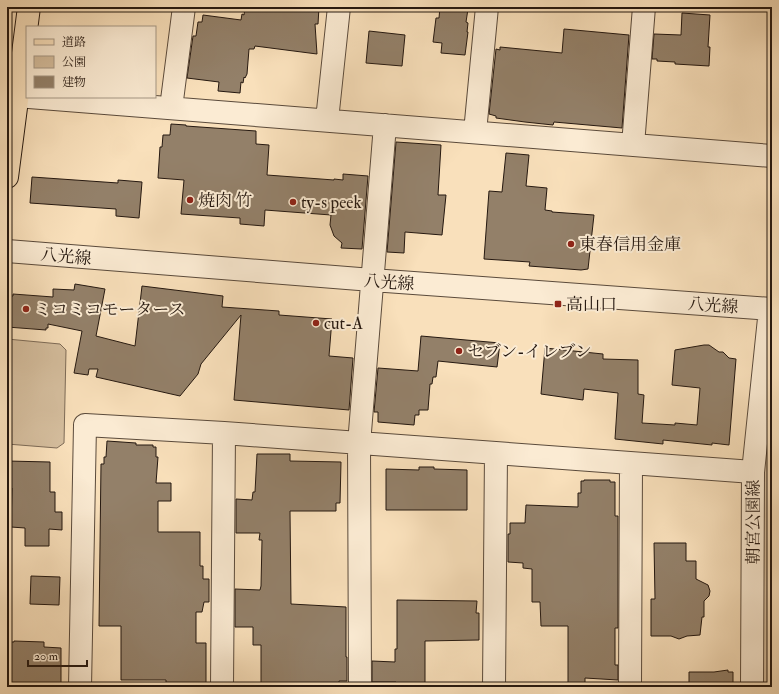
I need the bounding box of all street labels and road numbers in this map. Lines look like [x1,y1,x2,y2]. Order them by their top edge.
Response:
street label: 八光線 [40,244,92,269]
street label: 八光線 [363,270,415,295]
street label: 八光線 [687,293,739,318]
street label: 朝宮公園線 [743,480,764,565]

